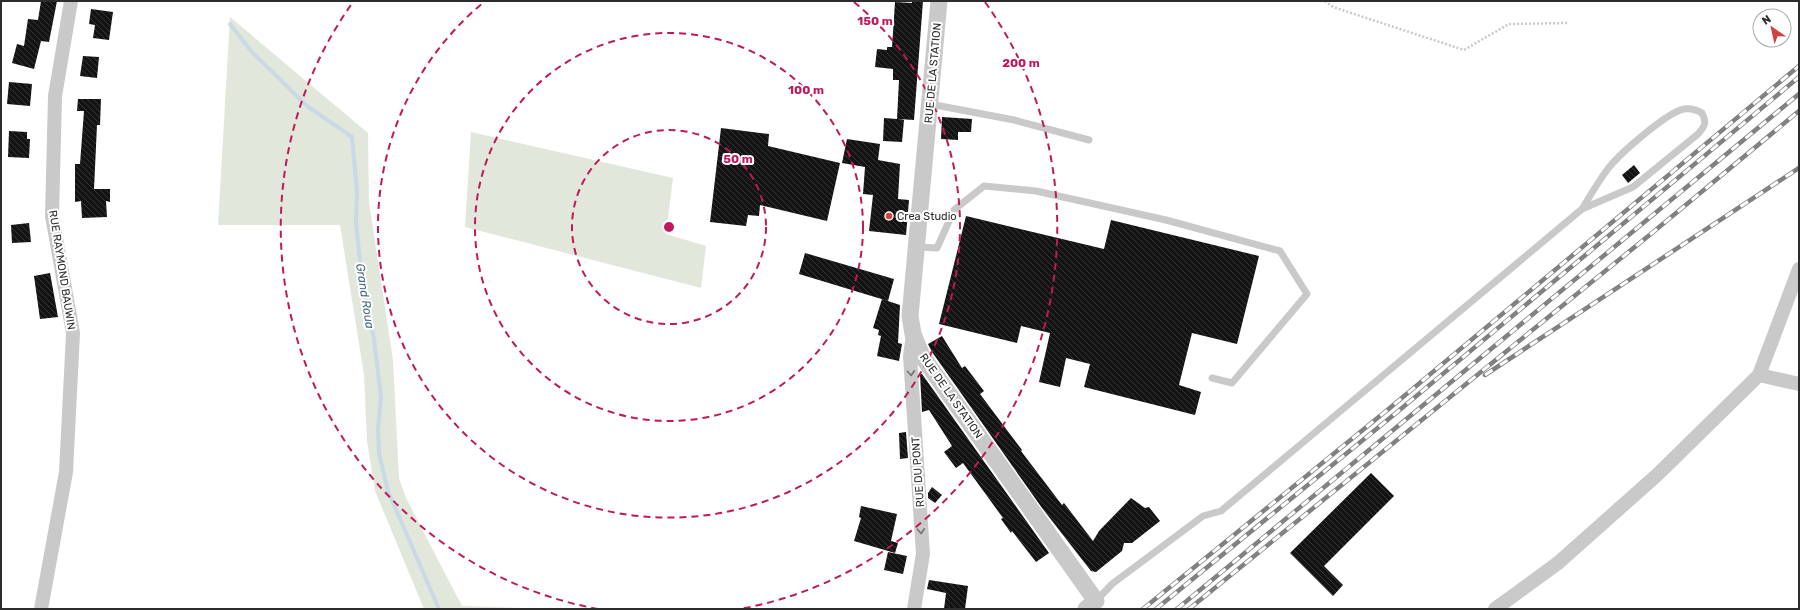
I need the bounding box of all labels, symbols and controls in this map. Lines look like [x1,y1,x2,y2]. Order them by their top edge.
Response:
north arrow [1752,8,1792,48]
text: N [1760,12,1774,28]
text: 150 m [857,14,893,28]
street label: RUE DE LA STATION [922,22,944,124]
text: 200 m [1002,56,1040,70]
text: 100 m [788,83,824,97]
text: 50 m [723,152,753,166]
street label: RUE RAYMOND BAUWIN [46,209,78,331]
place label: Crea Studio [897,210,957,223]
marker: Crea Studio [884,211,894,221]
centre of rings [662,220,676,234]
water label: Grand Roua [353,262,377,330]
street label: RUE DE LA STATION [917,351,985,441]
one-way arrow [907,370,916,376]
street label: RUE DU PONT [909,436,927,508]
one-way arrow [917,528,926,534]

